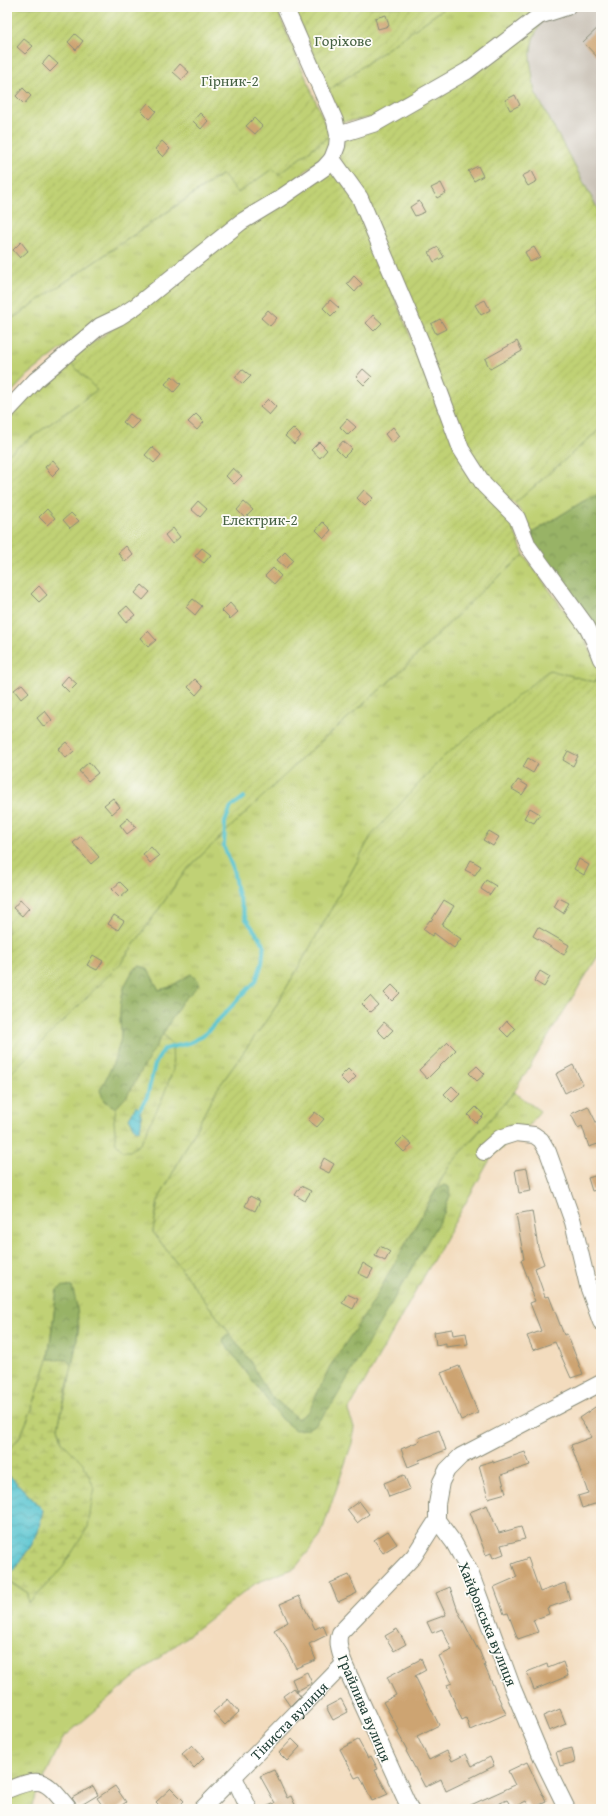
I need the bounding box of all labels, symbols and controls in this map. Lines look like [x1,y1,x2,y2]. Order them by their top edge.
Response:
park label: Горіхове [315,30,371,51]
park label: Гірник-2 [201,70,259,91]
park label: Електрик-2 [222,509,298,530]
street label: Хайфонська вулиця [454,1559,523,1690]
street label: Грайлива вулиця [333,1651,397,1765]
street label: Тіниста вулиця [245,1676,333,1765]

